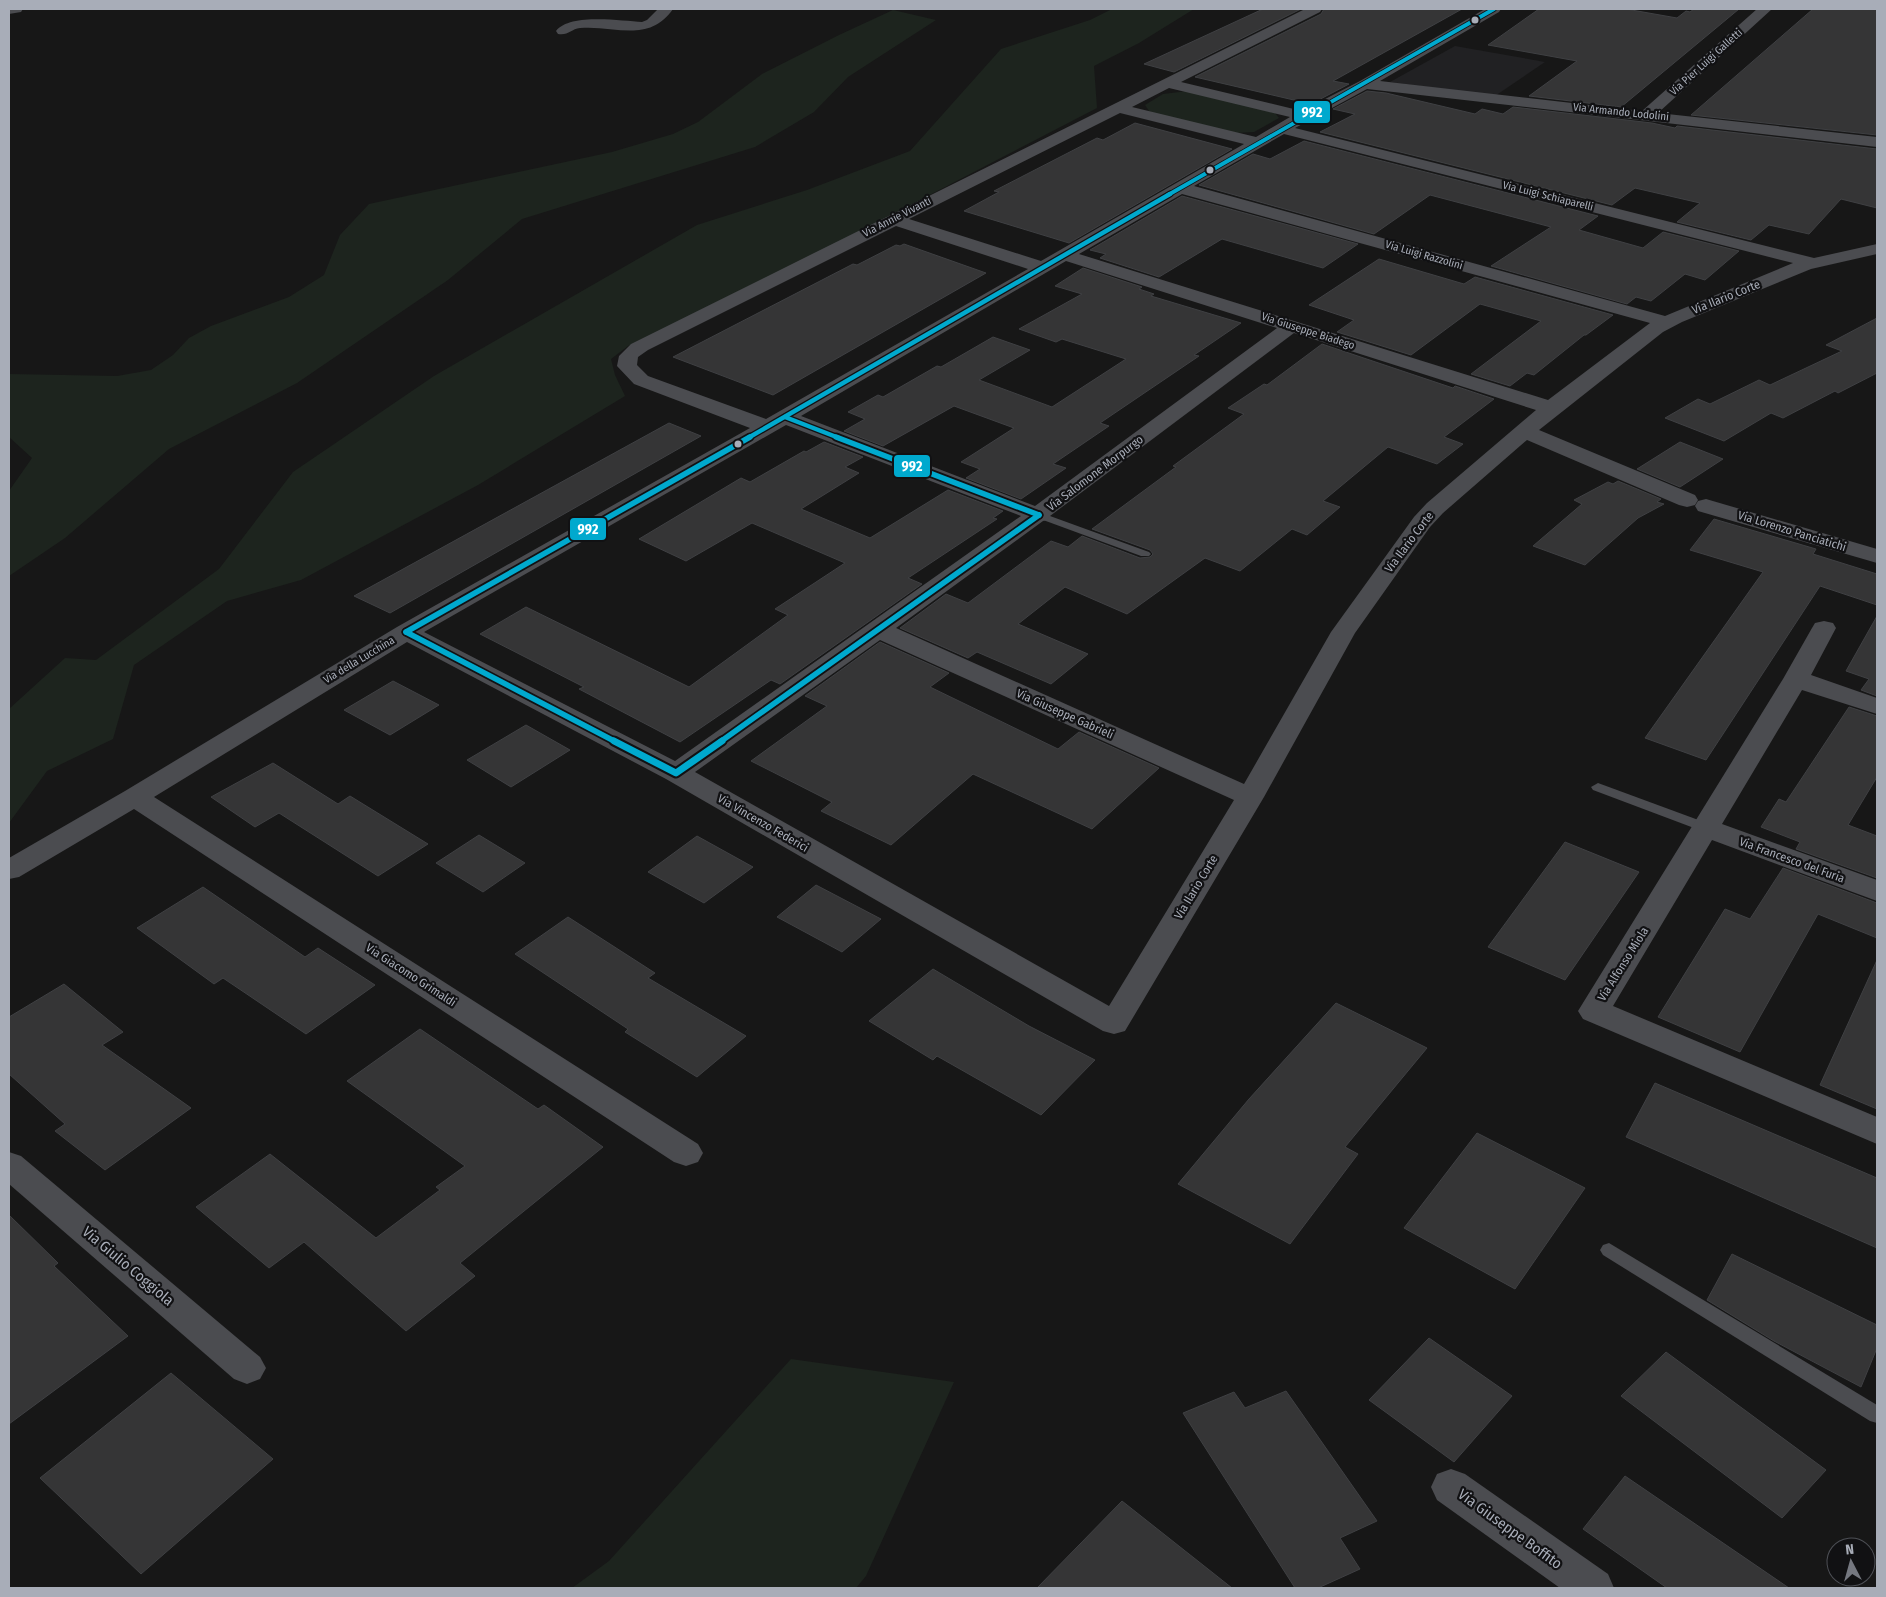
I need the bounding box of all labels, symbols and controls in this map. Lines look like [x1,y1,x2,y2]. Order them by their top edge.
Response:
unlabelled marker [1470,15,1480,25]
street label: Via Pier Luigi Galletti [1667,26,1745,98]
line badge: 992 [1293,100,1331,124]
street label: Via Armando Lodolini [1572,101,1670,124]
text: 992 [1302,104,1323,121]
unlabelled marker [1205,165,1215,175]
street label: Via Luigi Schiaparelli [1501,178,1595,214]
street label: Via Annie Vivanti [861,194,934,240]
street label: Via Luigi Razzolini [1384,238,1464,272]
street label: Via Ilario Corte [1690,277,1762,317]
street label: Via Giuseppe Biadego [1260,310,1356,352]
street label: Via Salomone Morpurgo [1044,432,1146,514]
unlabelled marker [733,439,743,449]
line badge: 992 [893,454,931,478]
text: 992 [902,458,923,475]
street label: Via Lorenzo Panciatichi [1736,508,1848,554]
street label: Via Ilario Corte [1382,509,1436,575]
line badge: 992 [569,517,607,541]
text: 992 [578,521,599,538]
street label: Via della Lucchina [321,634,397,686]
street label: Via Giuseppe Gabrieli [1014,686,1116,742]
street label: Via Vincenzo Federici [715,791,811,855]
street label: Via Francesco del Furia [1737,834,1847,886]
street label: Via Ilario Corte [1171,852,1221,922]
street label: Via Alfonso Miola [1595,924,1651,1004]
street label: Via Giacomo Grimaldi [363,941,459,1009]
street label: Via Giulio Coggiola [79,1223,177,1309]
street label: Via Giuseppe Boffito [1454,1485,1566,1573]
north arrow [1826,1537,1876,1587]
text: N [1845,1541,1855,1558]

